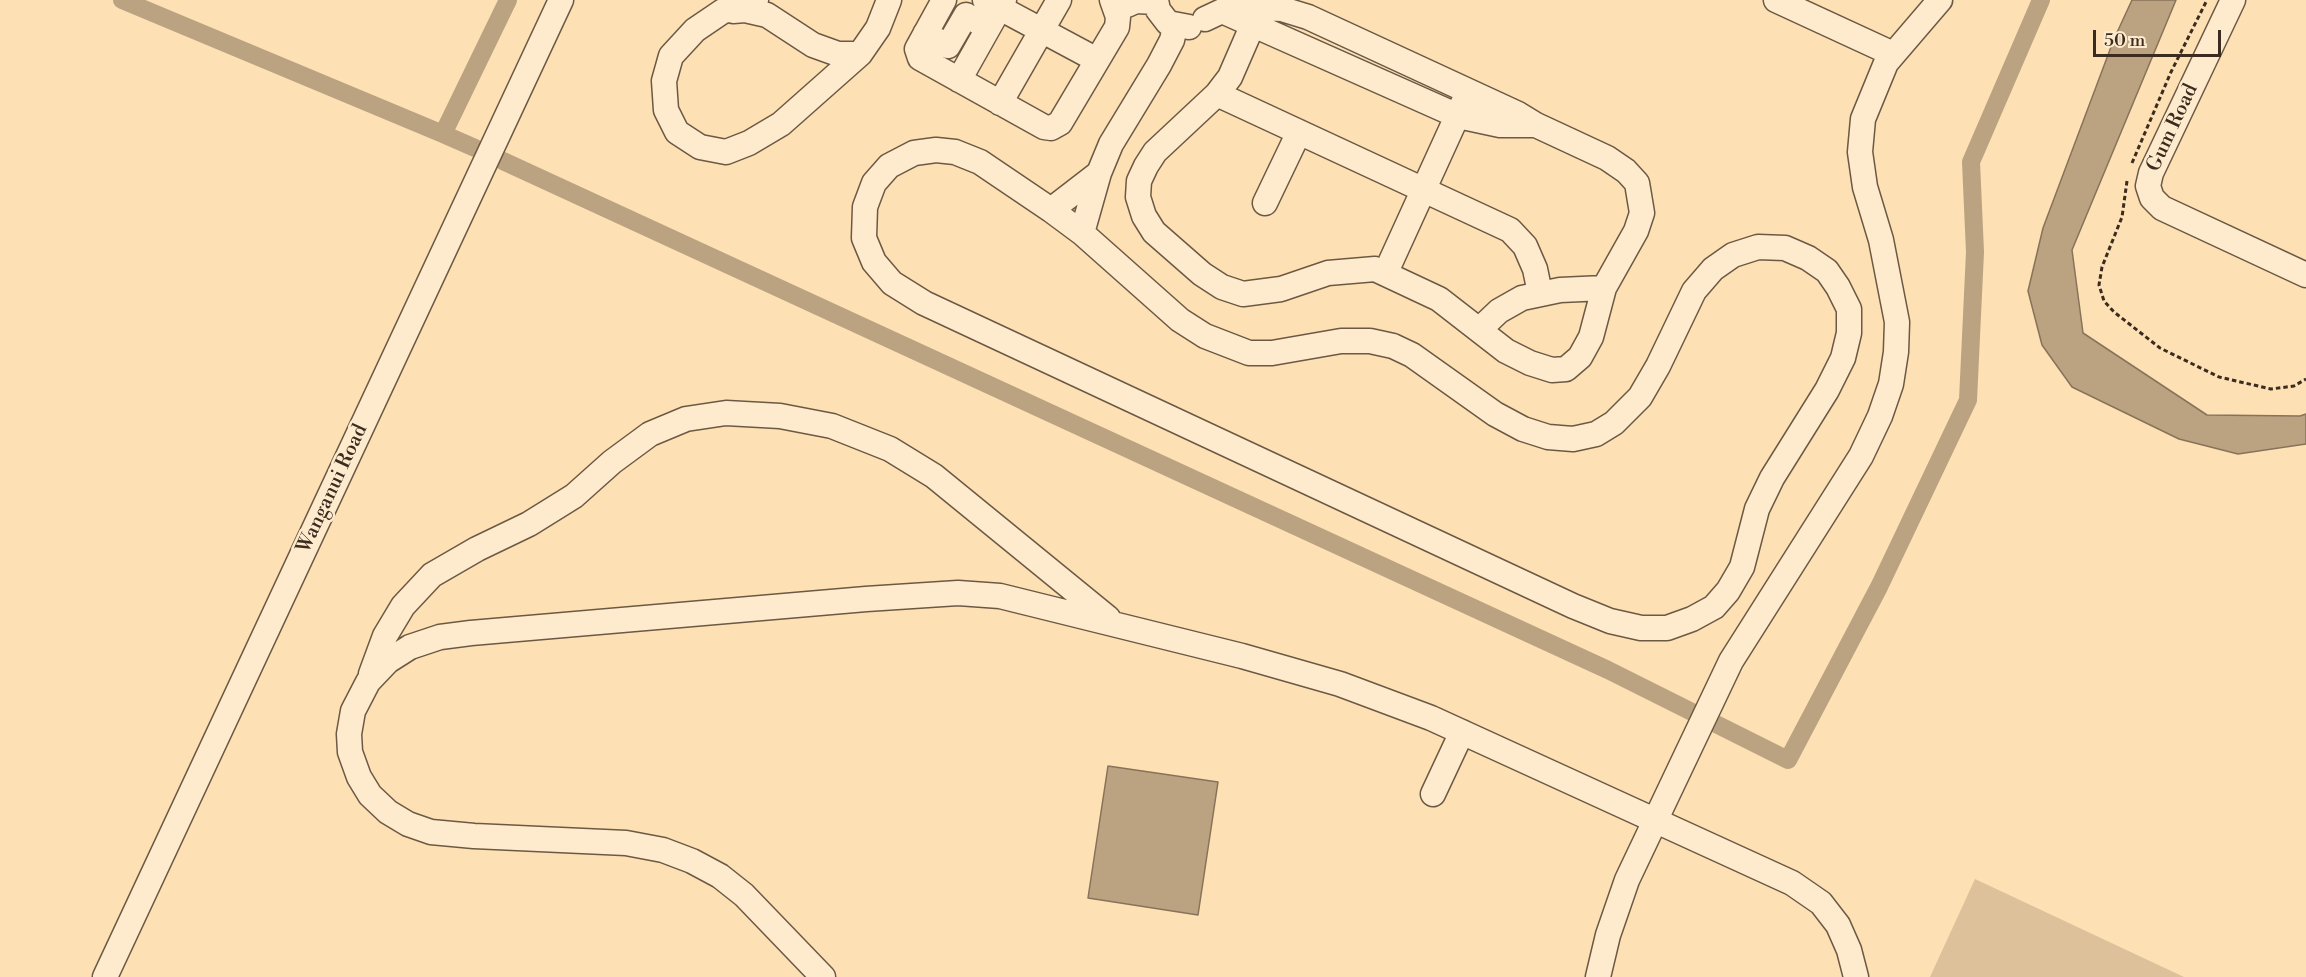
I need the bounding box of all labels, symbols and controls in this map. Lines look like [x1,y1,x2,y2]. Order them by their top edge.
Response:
scale bar [2096,18,2224,56]
text: 50 m [2104,29,2145,52]
street label: Gum Road [2142,80,2204,176]
street label: Wanganui Road [293,421,373,557]

